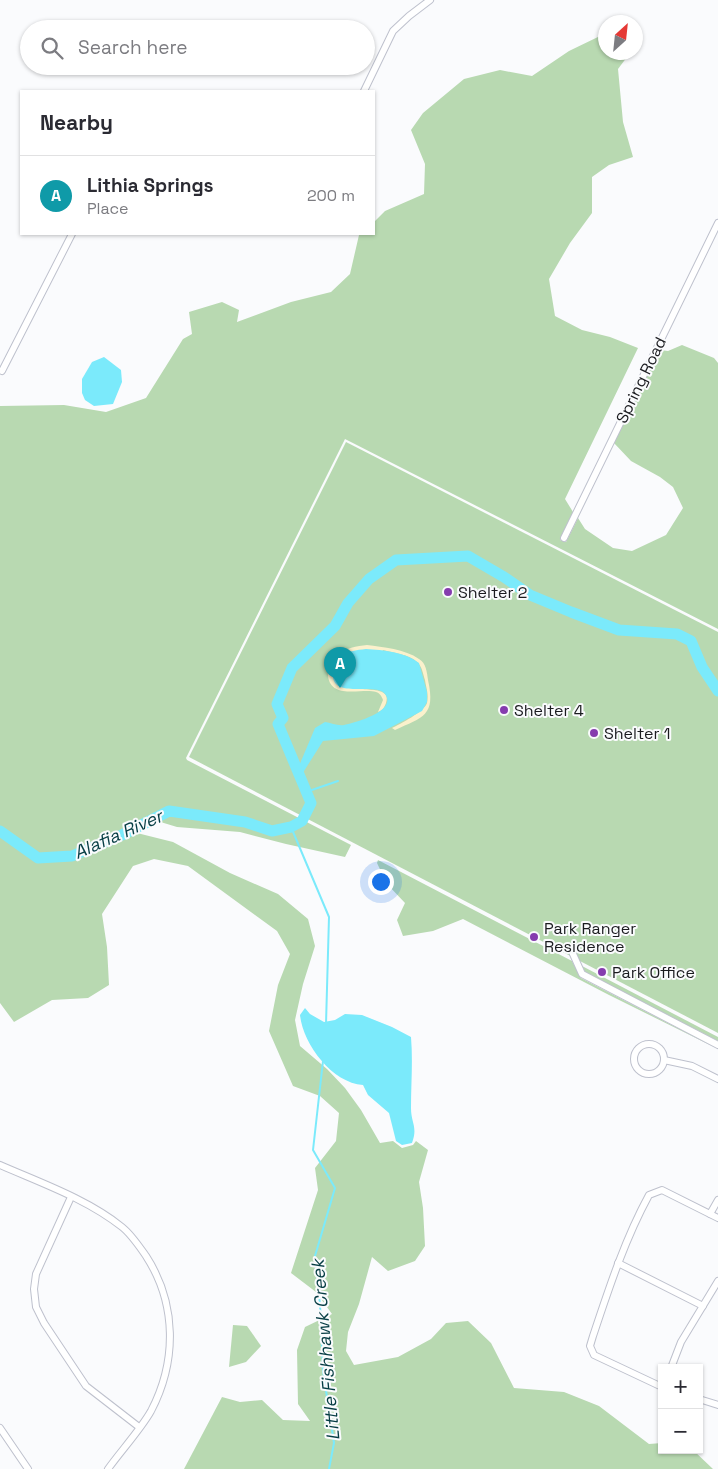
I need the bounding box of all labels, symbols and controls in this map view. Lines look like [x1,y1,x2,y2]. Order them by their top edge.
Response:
north arrow [598,15,643,60]
search box [20,20,375,75]
icon: search [38,34,66,62]
text: Search here [78,35,188,60]
text: Nearby [40,109,113,136]
text: Lithia Springs [87,173,214,198]
text: A [51,185,61,206]
text: 200 m [307,185,355,206]
text: Place [87,198,129,219]
street label: Spring Road [611,333,671,427]
place label: Shelter 2 [458,582,527,603]
marker: Shelter 2 [442,586,454,598]
pin: A [324,647,356,688]
place label: Shelter 4 [514,700,584,721]
marker: Shelter 4 [498,704,510,716]
place label: Shelter 1 [604,723,670,744]
marker: Shelter 1 [588,727,600,739]
water label: Alafia River [70,803,168,864]
your location [368,869,394,895]
place label: Park Ranger Residence [544,918,636,957]
marker: Park Ranger Residence [528,931,540,943]
place label: Park Office [612,962,695,983]
marker: Park Office [596,966,608,978]
water label: Little Fishhawk Creek [305,1256,344,1441]
map controls [658,1364,703,1454]
button: + [658,1364,703,1409]
button: − [658,1409,703,1454]

